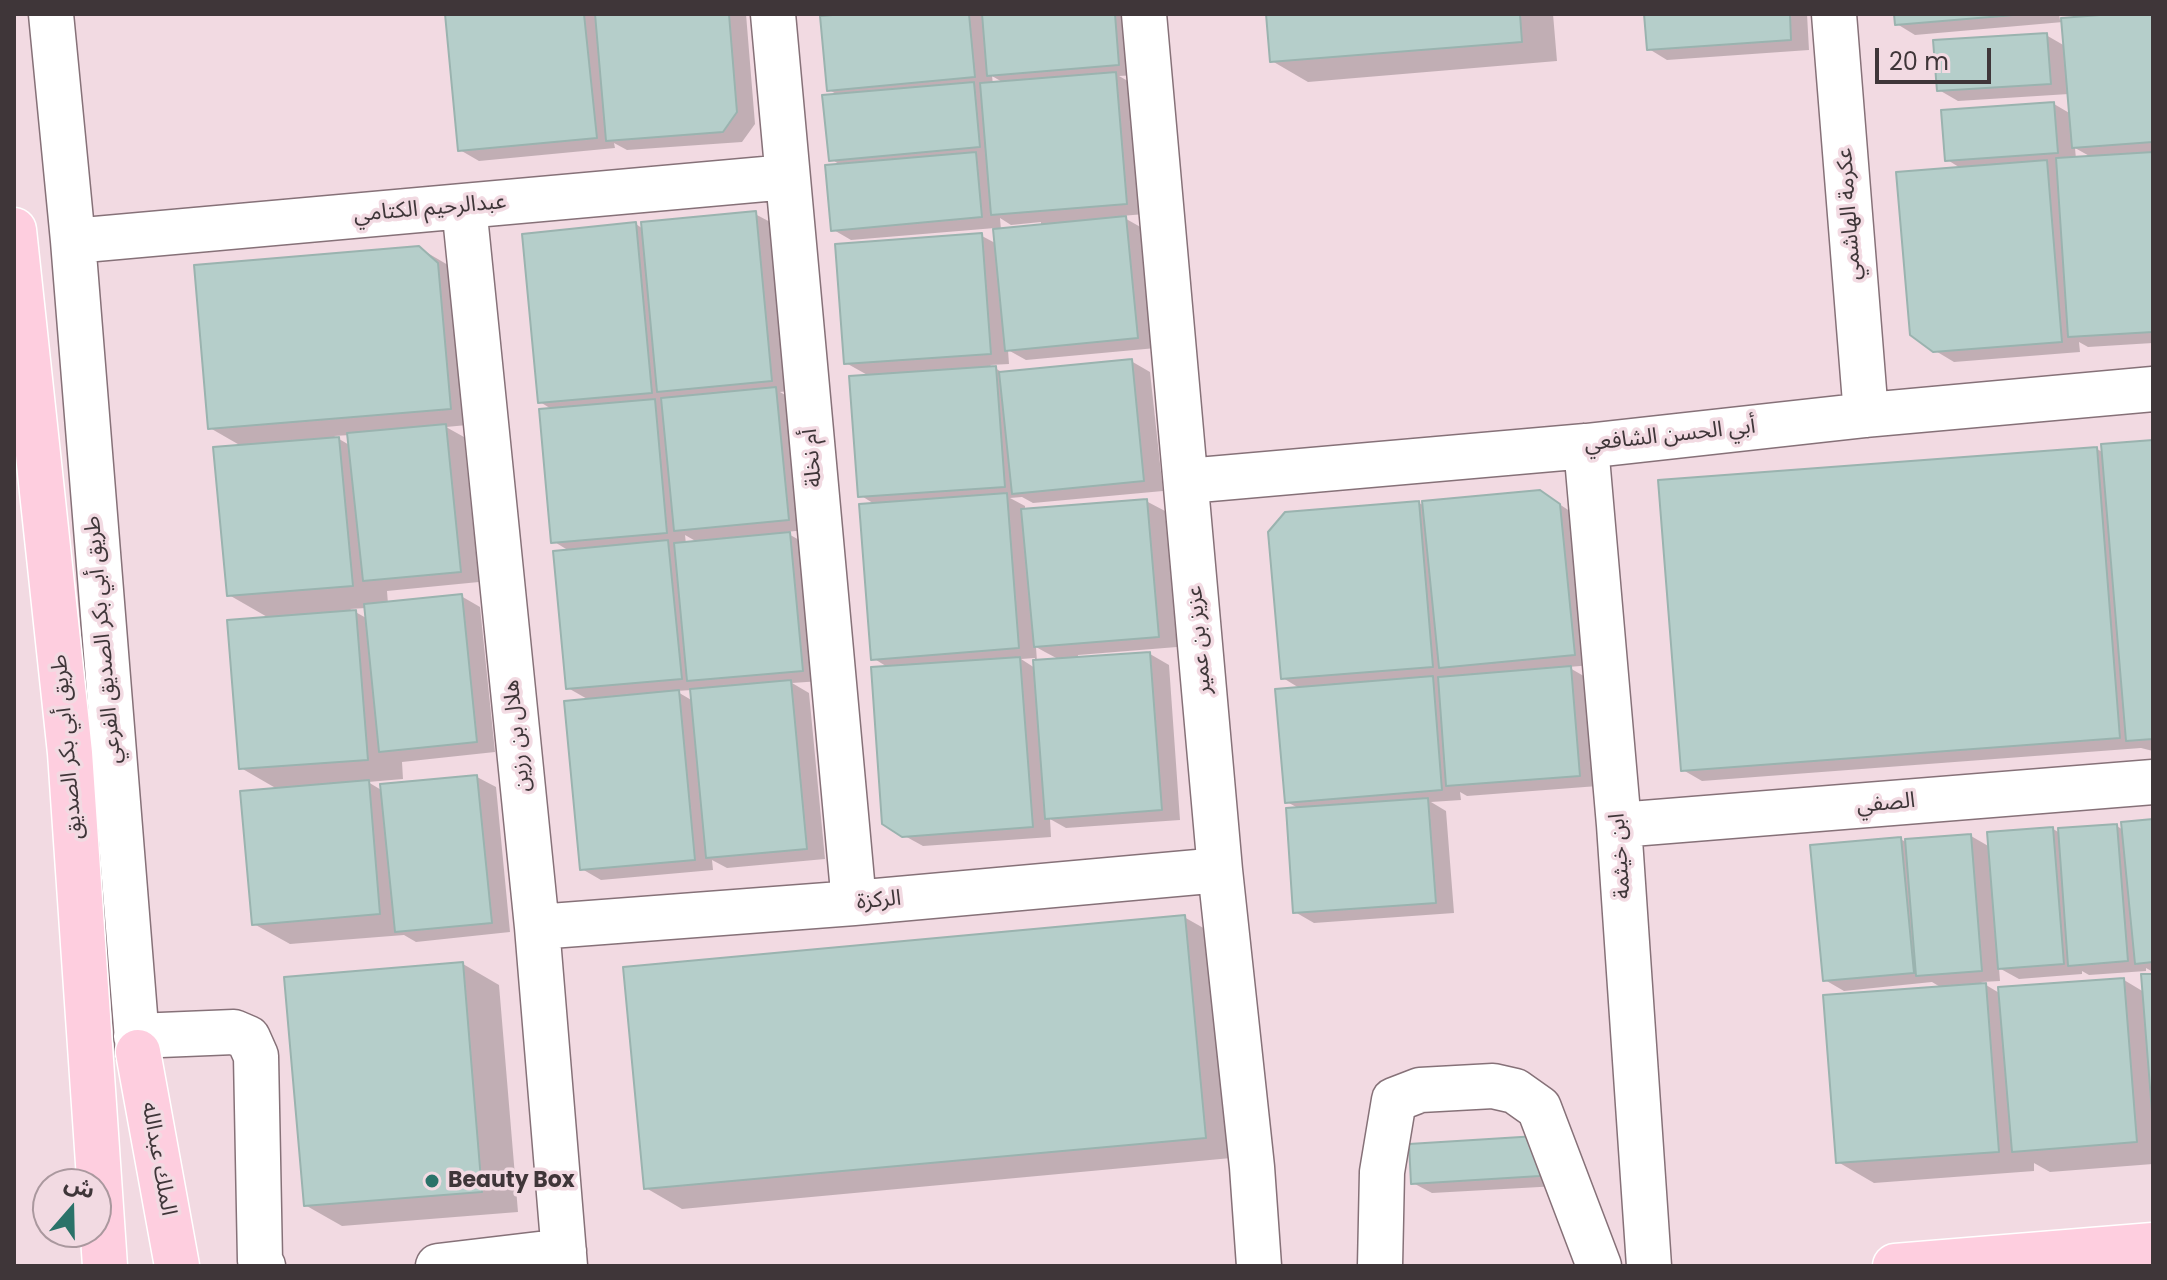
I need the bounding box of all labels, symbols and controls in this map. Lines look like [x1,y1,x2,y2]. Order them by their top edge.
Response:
scale bar [1879,32,1995,82]
text: 20 m [1889,45,1949,78]
street label: عكرمة الهاشمي [1832,147,1868,281]
street label: عبدالرحيم الكتامي [353,189,507,229]
street label: أبي الحسن الشافعي [1583,414,1757,458]
street label: أم نخلة [797,428,829,488]
street label: طريق أبي بكر الصديق الفرعي [80,515,128,765]
street label: عزيز بن عمير [1182,585,1218,695]
street label: طريق أبي بكر الصديق [47,653,89,841]
street label: هلال بن رزين [499,678,537,794]
street label: الصفي [1856,788,1916,820]
street label: ابن خيثمة [1605,812,1637,900]
street label: الركزة [856,886,902,916]
street label: الملك عبدالله [135,1100,181,1218]
text: ش [60,1167,99,1207]
north arrow [32,1168,112,1248]
place label: Beauty Box [448,1168,575,1194]
marker: Beauty Box [423,1172,441,1190]

